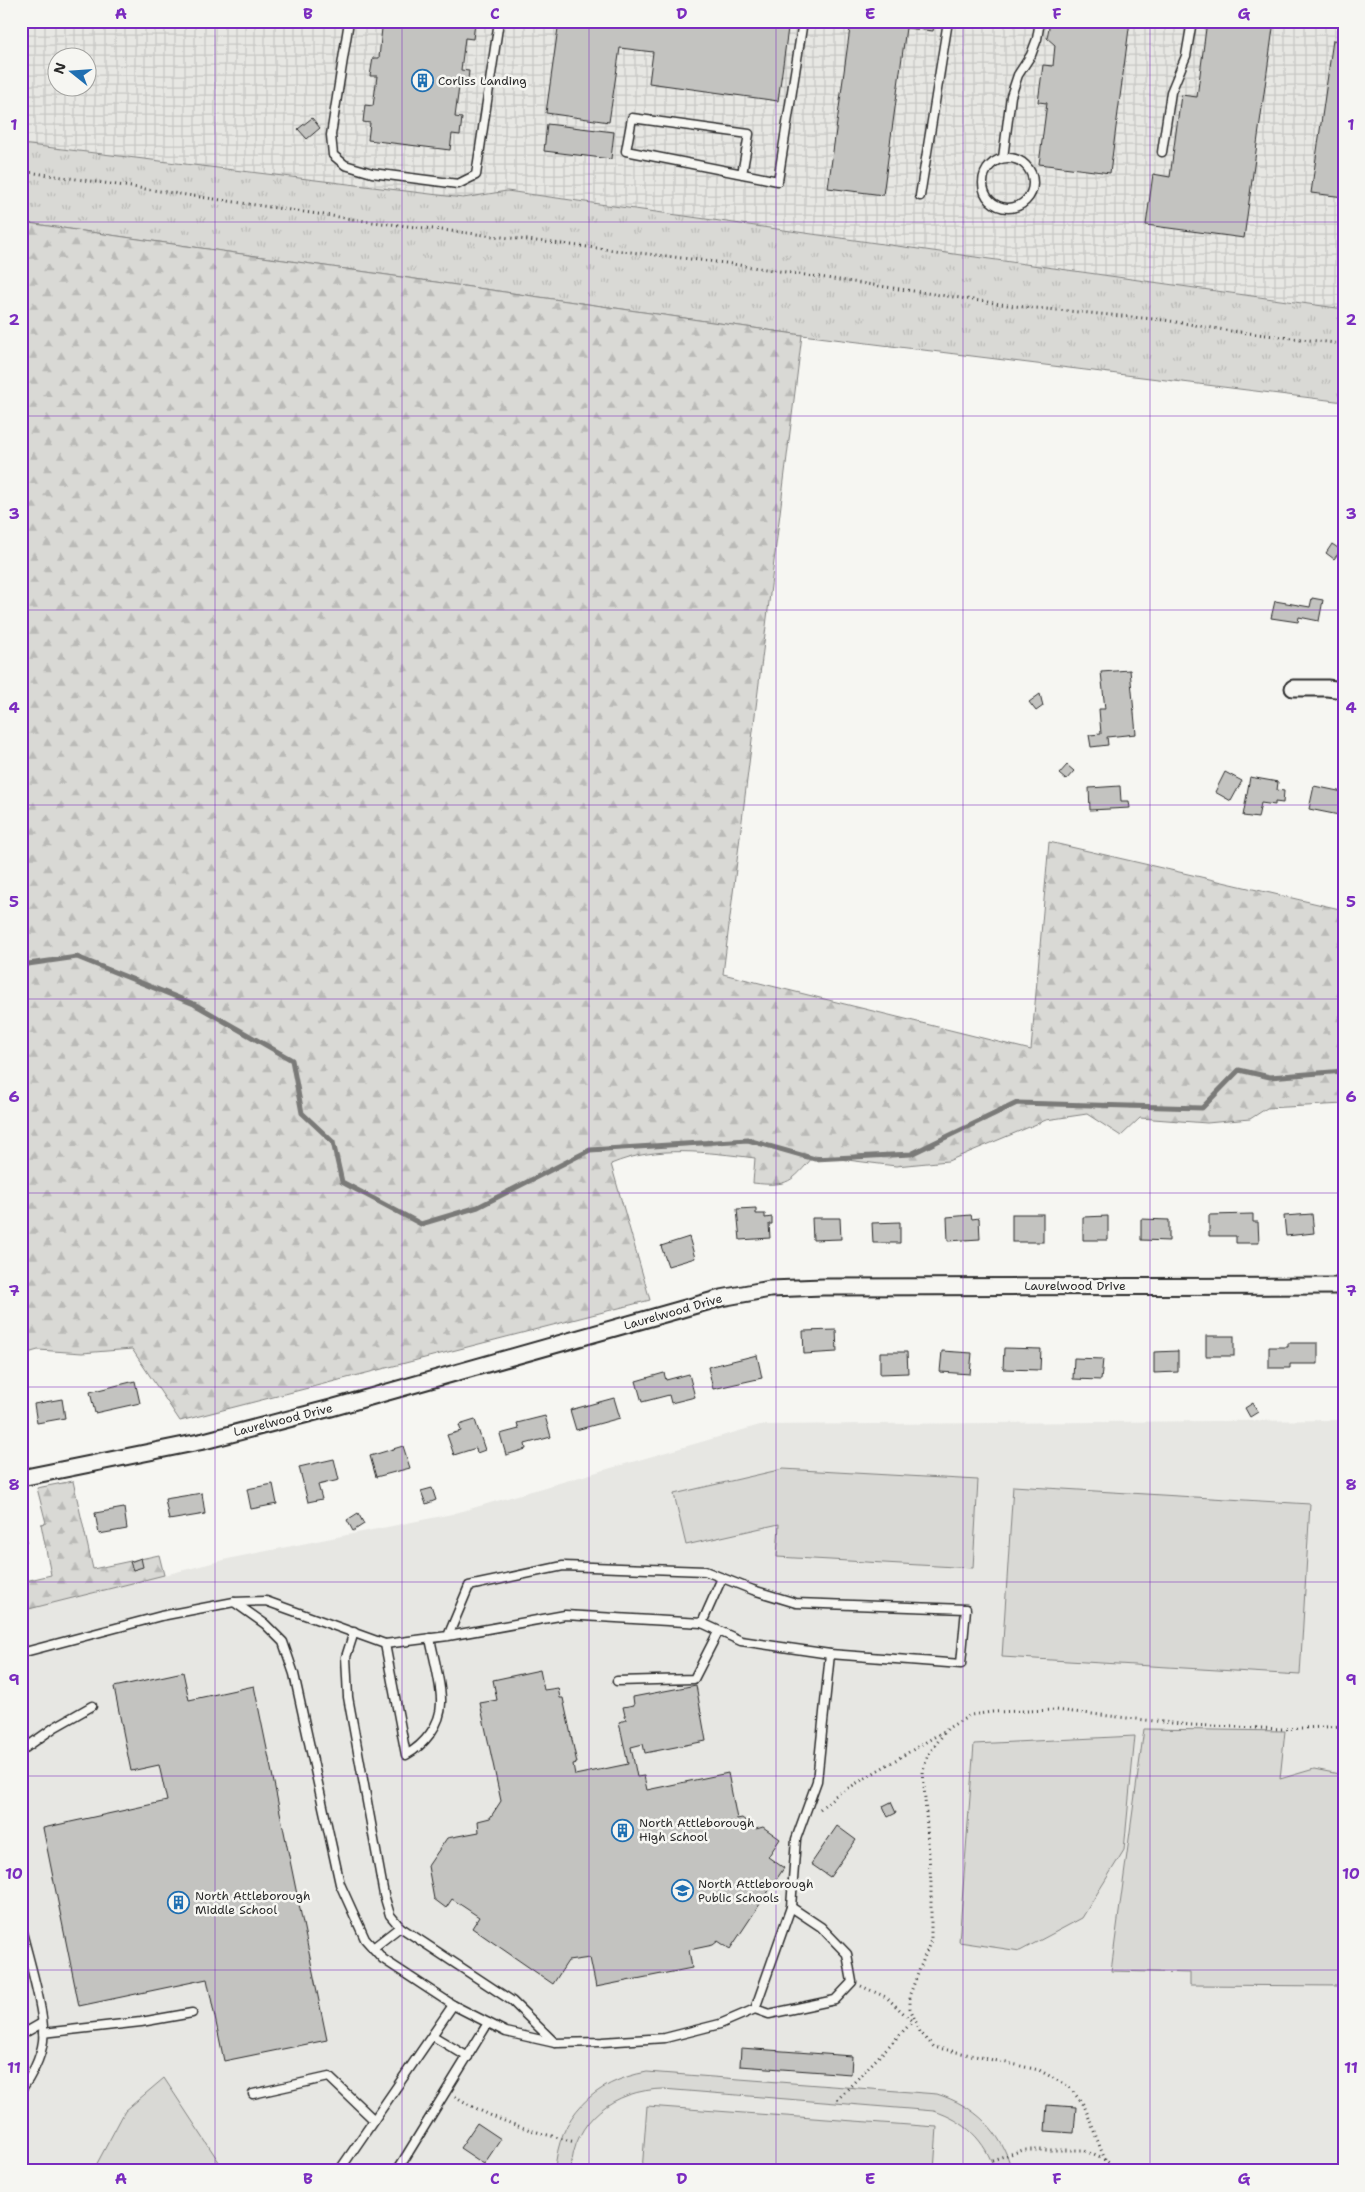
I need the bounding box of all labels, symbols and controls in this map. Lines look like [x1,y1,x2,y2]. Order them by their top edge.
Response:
text: A [115,3,127,24]
text: B [303,3,313,24]
text: C [490,3,500,24]
text: D [676,3,688,24]
text: E [865,3,875,24]
text: F [1052,3,1062,24]
text: G [1238,3,1251,24]
north arrow [48,48,98,98]
text: N [49,60,70,76]
building icon: Corliss Landing [410,69,434,93]
place label: Corliss Landing [438,73,527,89]
text: 1 [10,114,18,135]
text: 1 [1347,114,1355,135]
text: 2 [8,309,20,330]
text: 2 [1345,309,1357,330]
text: 3 [8,503,20,524]
text: 3 [1345,503,1357,524]
text: 4 [8,697,20,718]
text: 4 [1345,697,1357,718]
text: 5 [9,891,19,912]
text: 5 [1346,891,1356,912]
text: 6 [8,1086,20,1107]
text: 6 [1345,1086,1357,1107]
street label: Laurelwood Drive [1024,1278,1126,1294]
text: 7 [8,1280,20,1301]
text: 7 [1345,1280,1357,1301]
street label: Laurelwood Drive [622,1290,724,1334]
street label: Laurelwood Drive [232,1400,334,1440]
text: 8 [8,1474,20,1495]
text: 8 [1345,1474,1357,1495]
text: 9 [8,1669,20,1690]
text: 9 [1345,1669,1357,1690]
place label: North Attleborough High School [639,1815,754,1845]
building icon: North Attleborough High School [611,1818,635,1842]
text: 10 [5,1863,23,1884]
text: 10 [1342,1863,1360,1884]
place label: North Attleborough Public Schools [698,1876,813,1906]
school or university icon: North Attleborough Public Schools [670,1879,694,1903]
place label: North Attleborough Middle School [195,1888,310,1918]
building icon: North Attleborough Middle School [167,1891,191,1915]
text: 11 [7,2057,21,2078]
text: 11 [1344,2057,1358,2078]
text: A [115,2168,127,2189]
text: B [303,2168,313,2189]
text: C [490,2168,500,2189]
text: D [676,2168,688,2189]
text: E [865,2168,875,2189]
text: F [1052,2168,1062,2189]
text: G [1238,2168,1251,2189]

